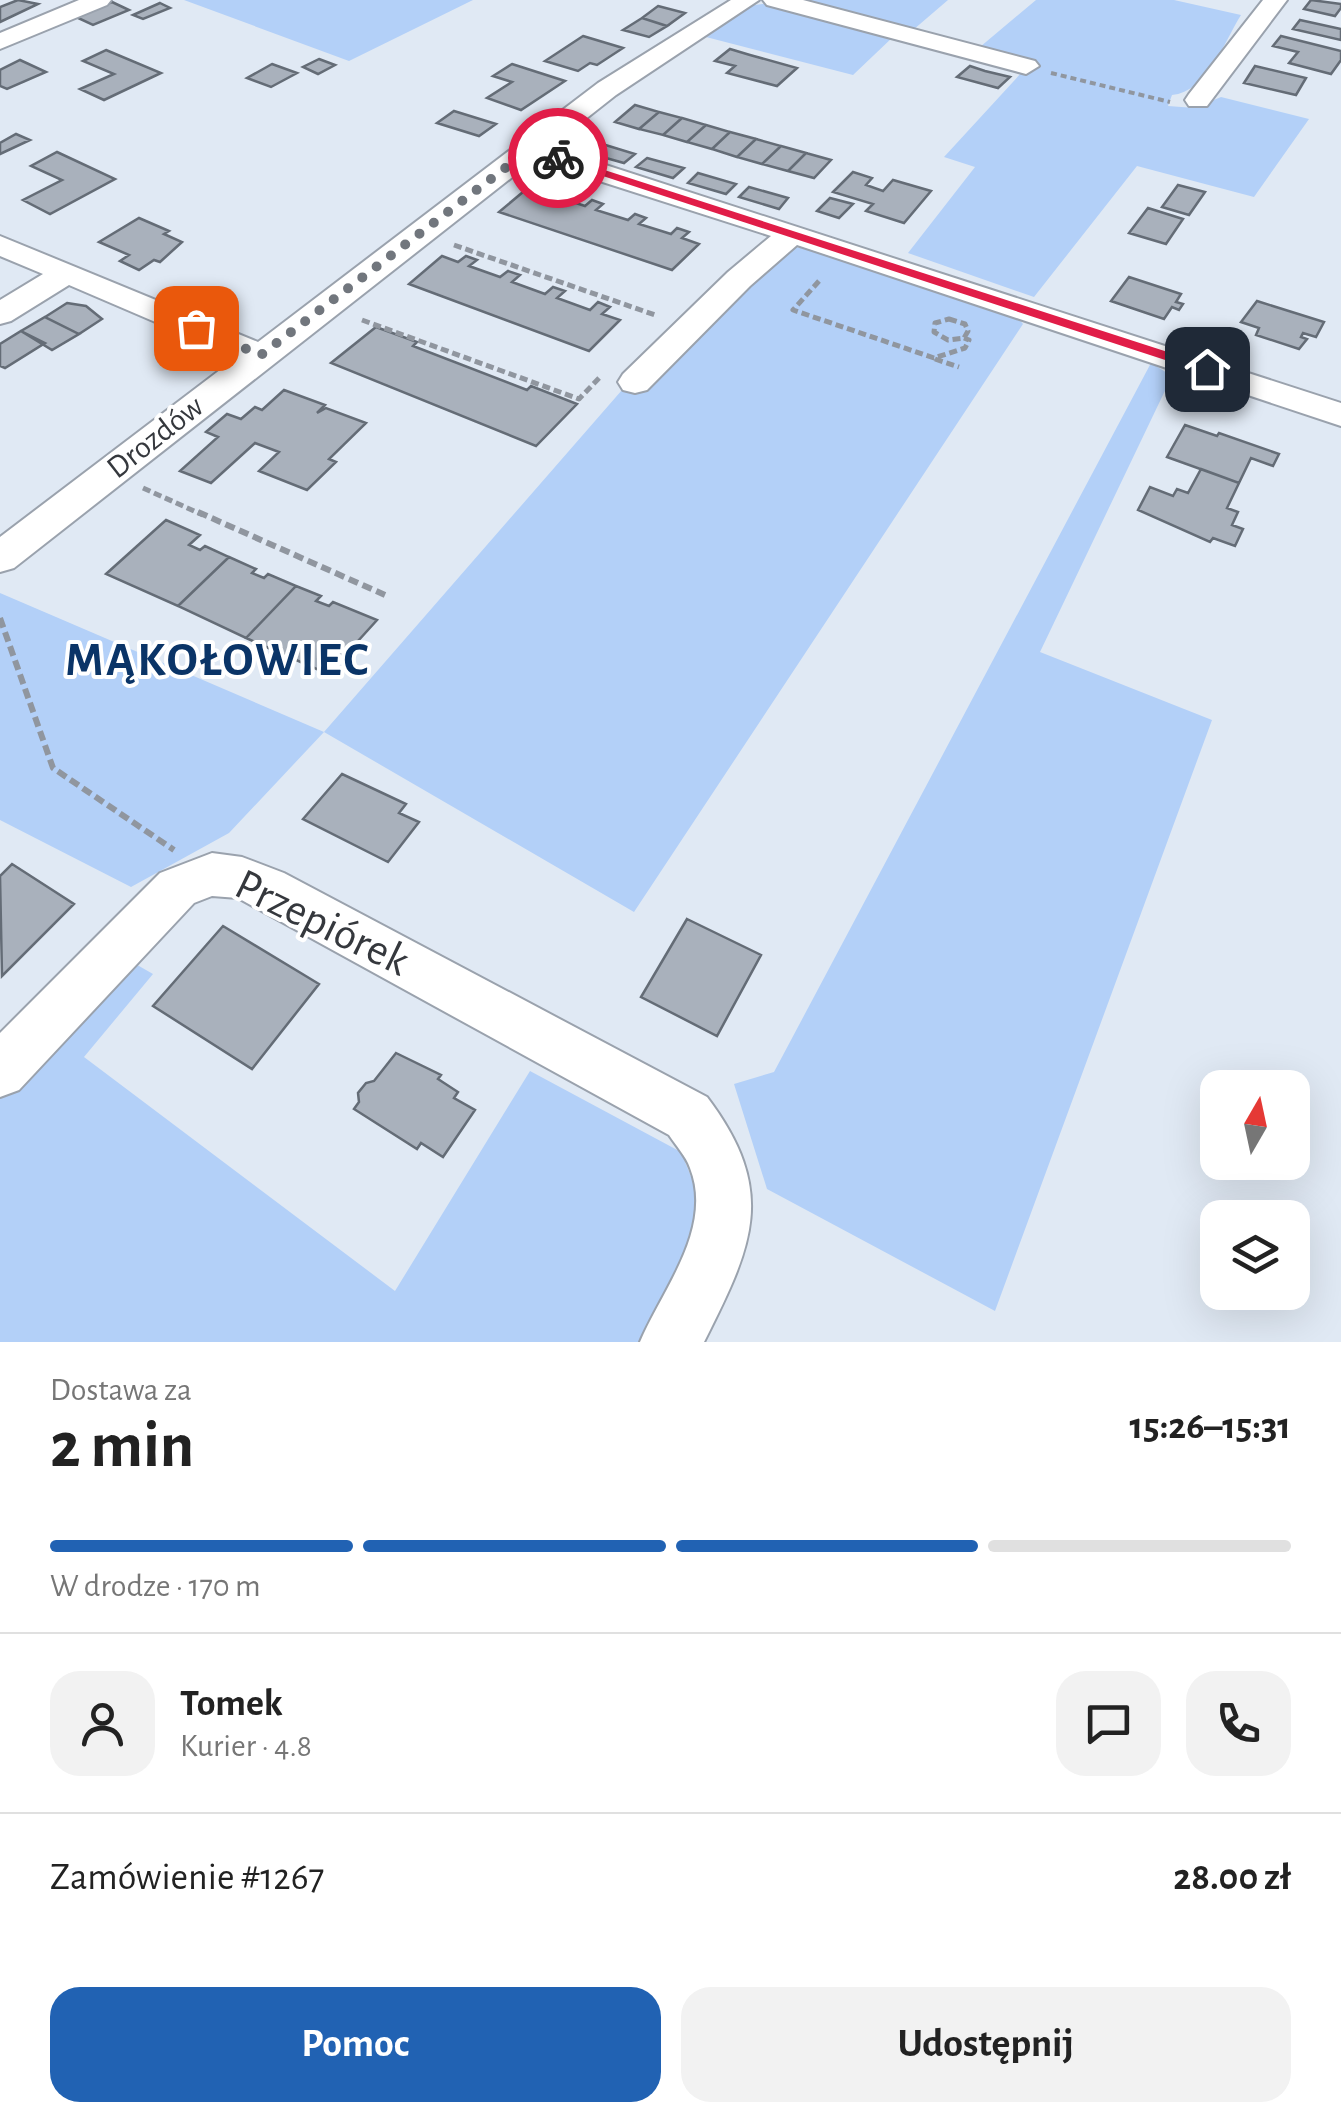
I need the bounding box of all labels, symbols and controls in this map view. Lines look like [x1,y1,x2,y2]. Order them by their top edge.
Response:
courier [508,108,608,208]
icon: bike [531,131,586,186]
pin [154,286,239,371]
icon: bag [169,301,224,356]
pin [1165,327,1250,412]
icon: home [1180,342,1235,397]
street label: Drozdów [101,390,209,484]
district label: MĄKOŁOWIEC [65,637,371,685]
street label: Przepiórek [228,862,416,984]
north arrow [1200,1070,1310,1180]
map controls [1200,1070,1310,1310]
button: layers [1200,1200,1310,1310]
text: Dostawa za [50,1374,192,1406]
text: 15:26–15:31 [1130,1408,1291,1446]
text: 2 min [50,1414,194,1479]
text: W drodze · 170 m [50,1570,261,1602]
button: person [50,1671,155,1776]
button: chat [1056,1671,1161,1776]
button: phone [1186,1671,1291,1776]
text: Tomek [180,1685,283,1723]
text: Kurier · 4.8 [180,1730,312,1762]
text: Zamówienie #1267 [50,1859,324,1897]
text: 28.00 zł [1173,1859,1291,1897]
button: Pomoc [50,1987,661,2102]
button: Udostępnij [681,1987,1291,2102]

